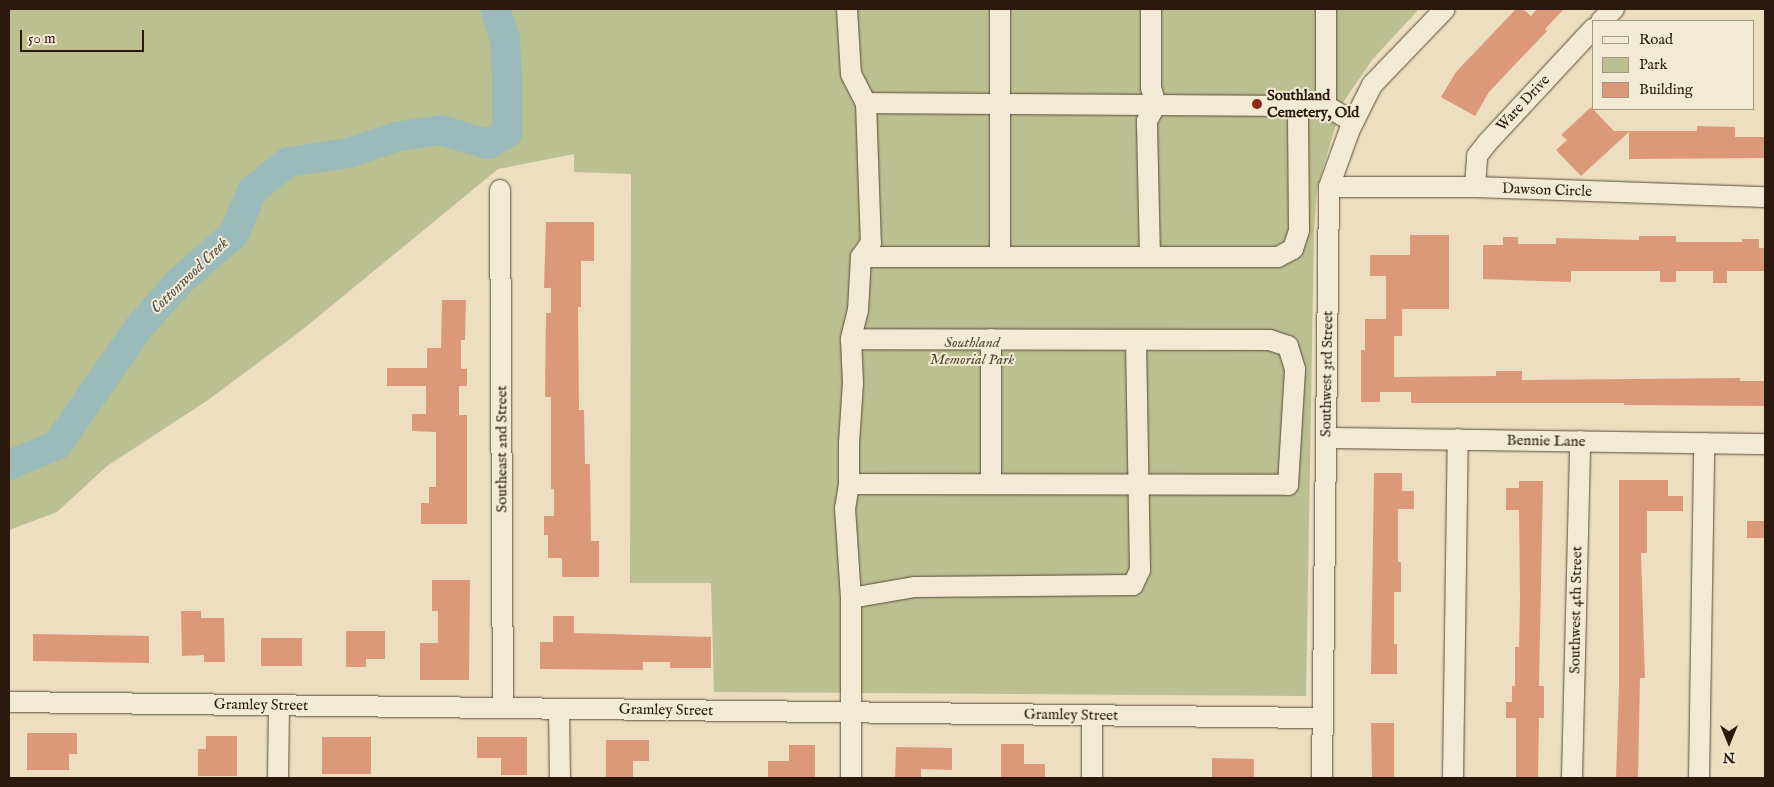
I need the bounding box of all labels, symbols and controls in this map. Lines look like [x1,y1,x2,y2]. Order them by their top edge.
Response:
scale bar [22,20,146,52]
legend [1592,20,1754,110]
text: 50 m [28,29,56,48]
text: Road [1639,30,1673,49]
text: Park [1639,55,1668,74]
street label: Ware Drive [1492,71,1554,135]
text: Building [1639,80,1693,99]
place label: Southland Cemetery, Old [1267,86,1359,121]
marker: Southland Cemetery, Old [1251,98,1263,110]
street label: Dawson Circle [1502,179,1592,201]
water label: Cottonwood Creek [147,234,233,318]
street label: Southwest 3rd Street [1317,311,1337,437]
park label: Southland Memorial Park [930,333,1014,368]
street label: Southeast 2nd Street [493,385,511,513]
street label: Bennie Lane [1506,431,1586,451]
street label: Southwest 4th Street [1566,546,1586,674]
street label: Gramley Street [214,695,308,715]
street label: Gramley Street [619,700,713,720]
street label: Gramley Street [1024,705,1118,725]
north arrow [1704,717,1754,767]
text: N [1723,748,1735,766]

